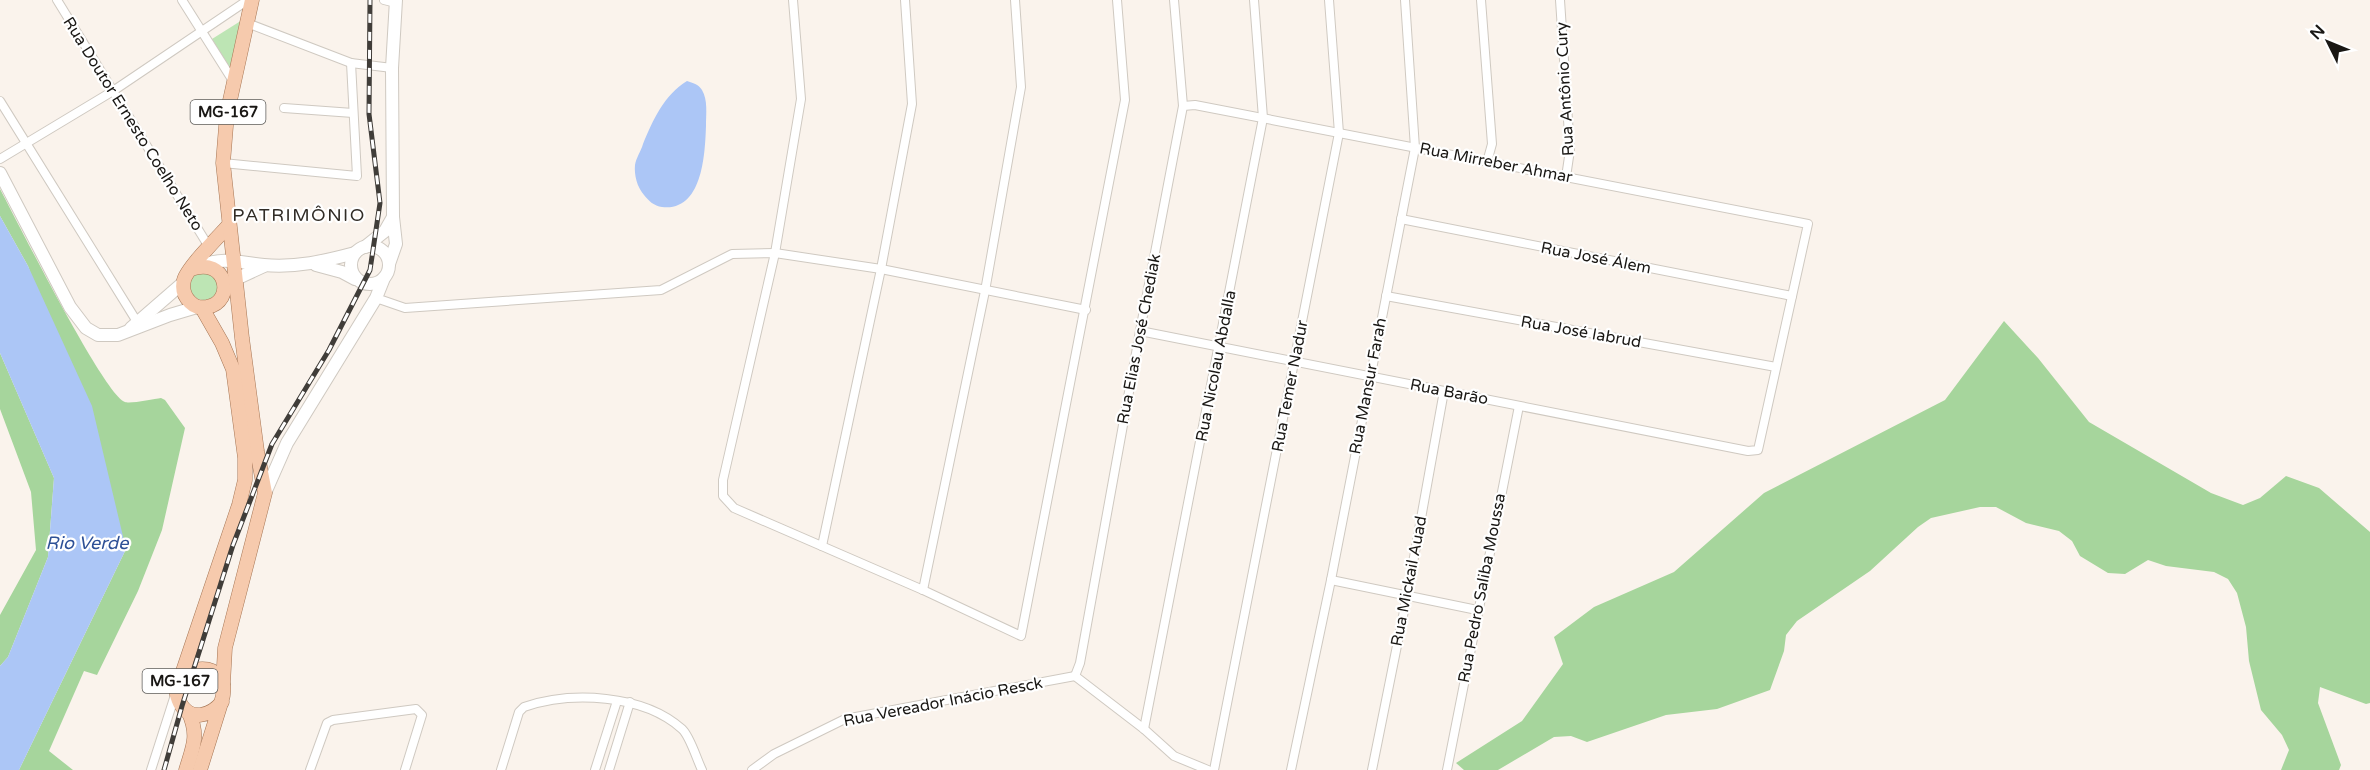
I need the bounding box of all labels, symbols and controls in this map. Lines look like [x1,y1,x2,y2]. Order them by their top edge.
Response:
north arrow [2298,12,2358,72]
street label: Rua Doutor Ernesto Coelho Neto [59,13,207,235]
street label: Rua Antônio Cury [1551,21,1579,157]
text: N [2306,21,2329,44]
road number: MG-167 [190,100,266,124]
street label: Rua Mirreber Ahmar [1418,138,1575,188]
district label: PATRIMÔNIO [232,204,366,226]
street label: Rua José Álem [1539,238,1653,278]
street label: Rua Elias José Chediak [1113,252,1165,426]
street label: Rua Nicolau Abdalla [1191,289,1241,443]
street label: Rua José Iabrud [1519,312,1643,352]
street label: Rua Mansur Farah [1345,316,1391,456]
street label: Rua Temer Nadur [1267,318,1313,454]
street label: Rua Barão [1408,375,1490,409]
street label: Rua Pedro Saliba Moussa [1454,491,1510,685]
street label: Rua Mickail Auad [1387,514,1431,648]
water label: Rio Verde [46,532,129,554]
road number: MG-167 [142,669,218,693]
street label: Rua Vereador Inácio Resck [842,673,1045,731]

